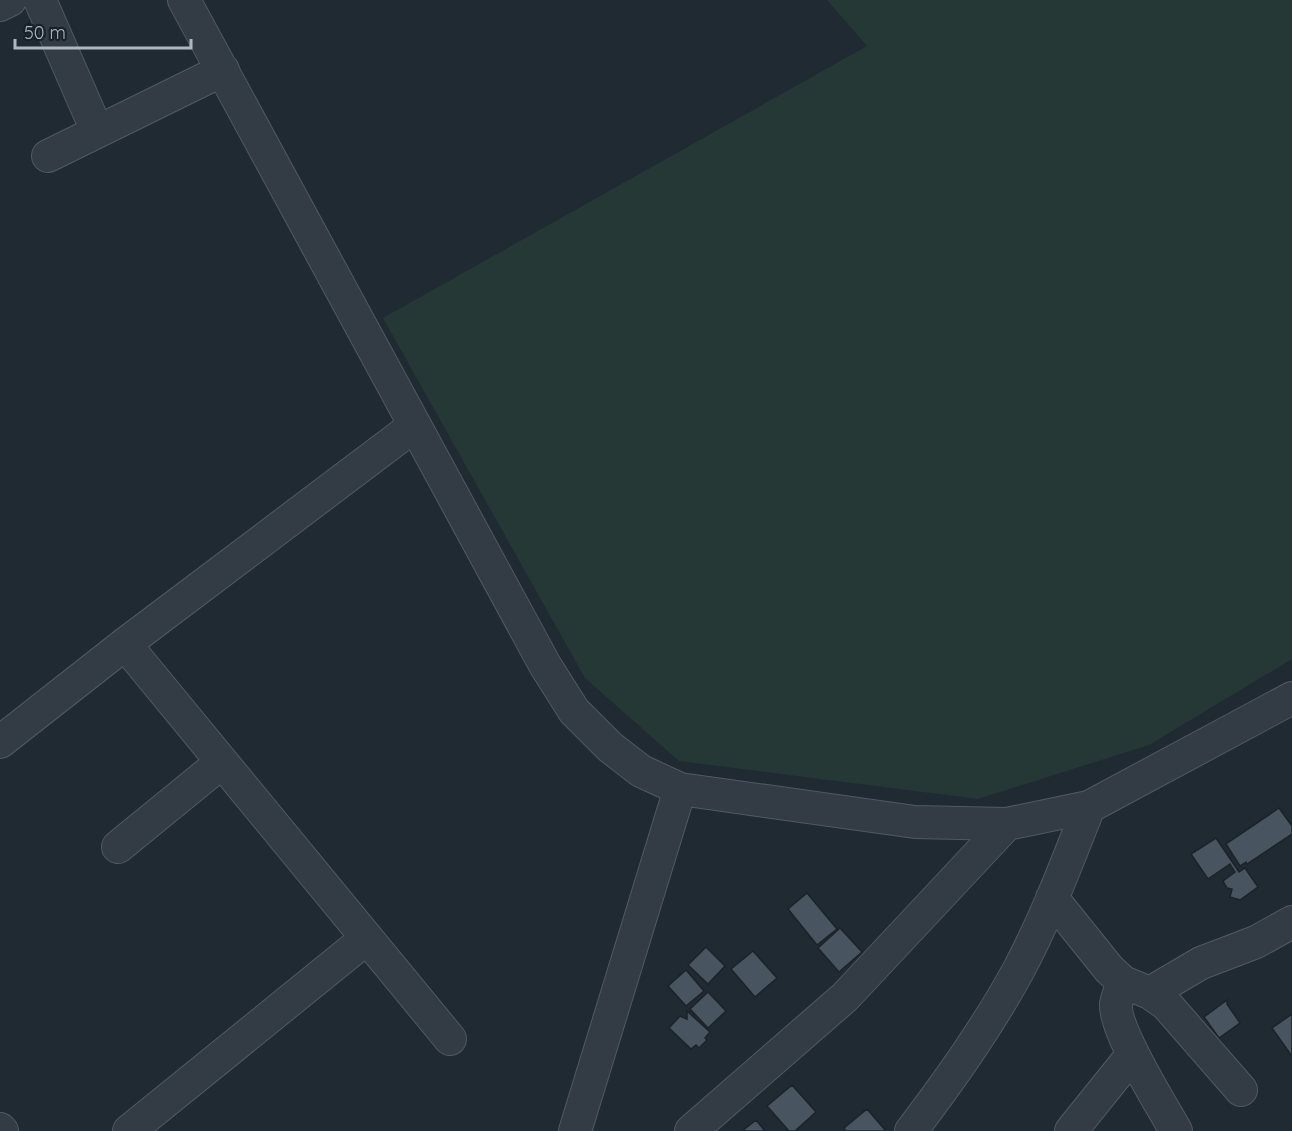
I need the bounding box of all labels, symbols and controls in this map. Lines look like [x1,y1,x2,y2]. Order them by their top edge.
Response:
scale bar [15,12,190,50]
text: 50 m [24,21,66,44]

